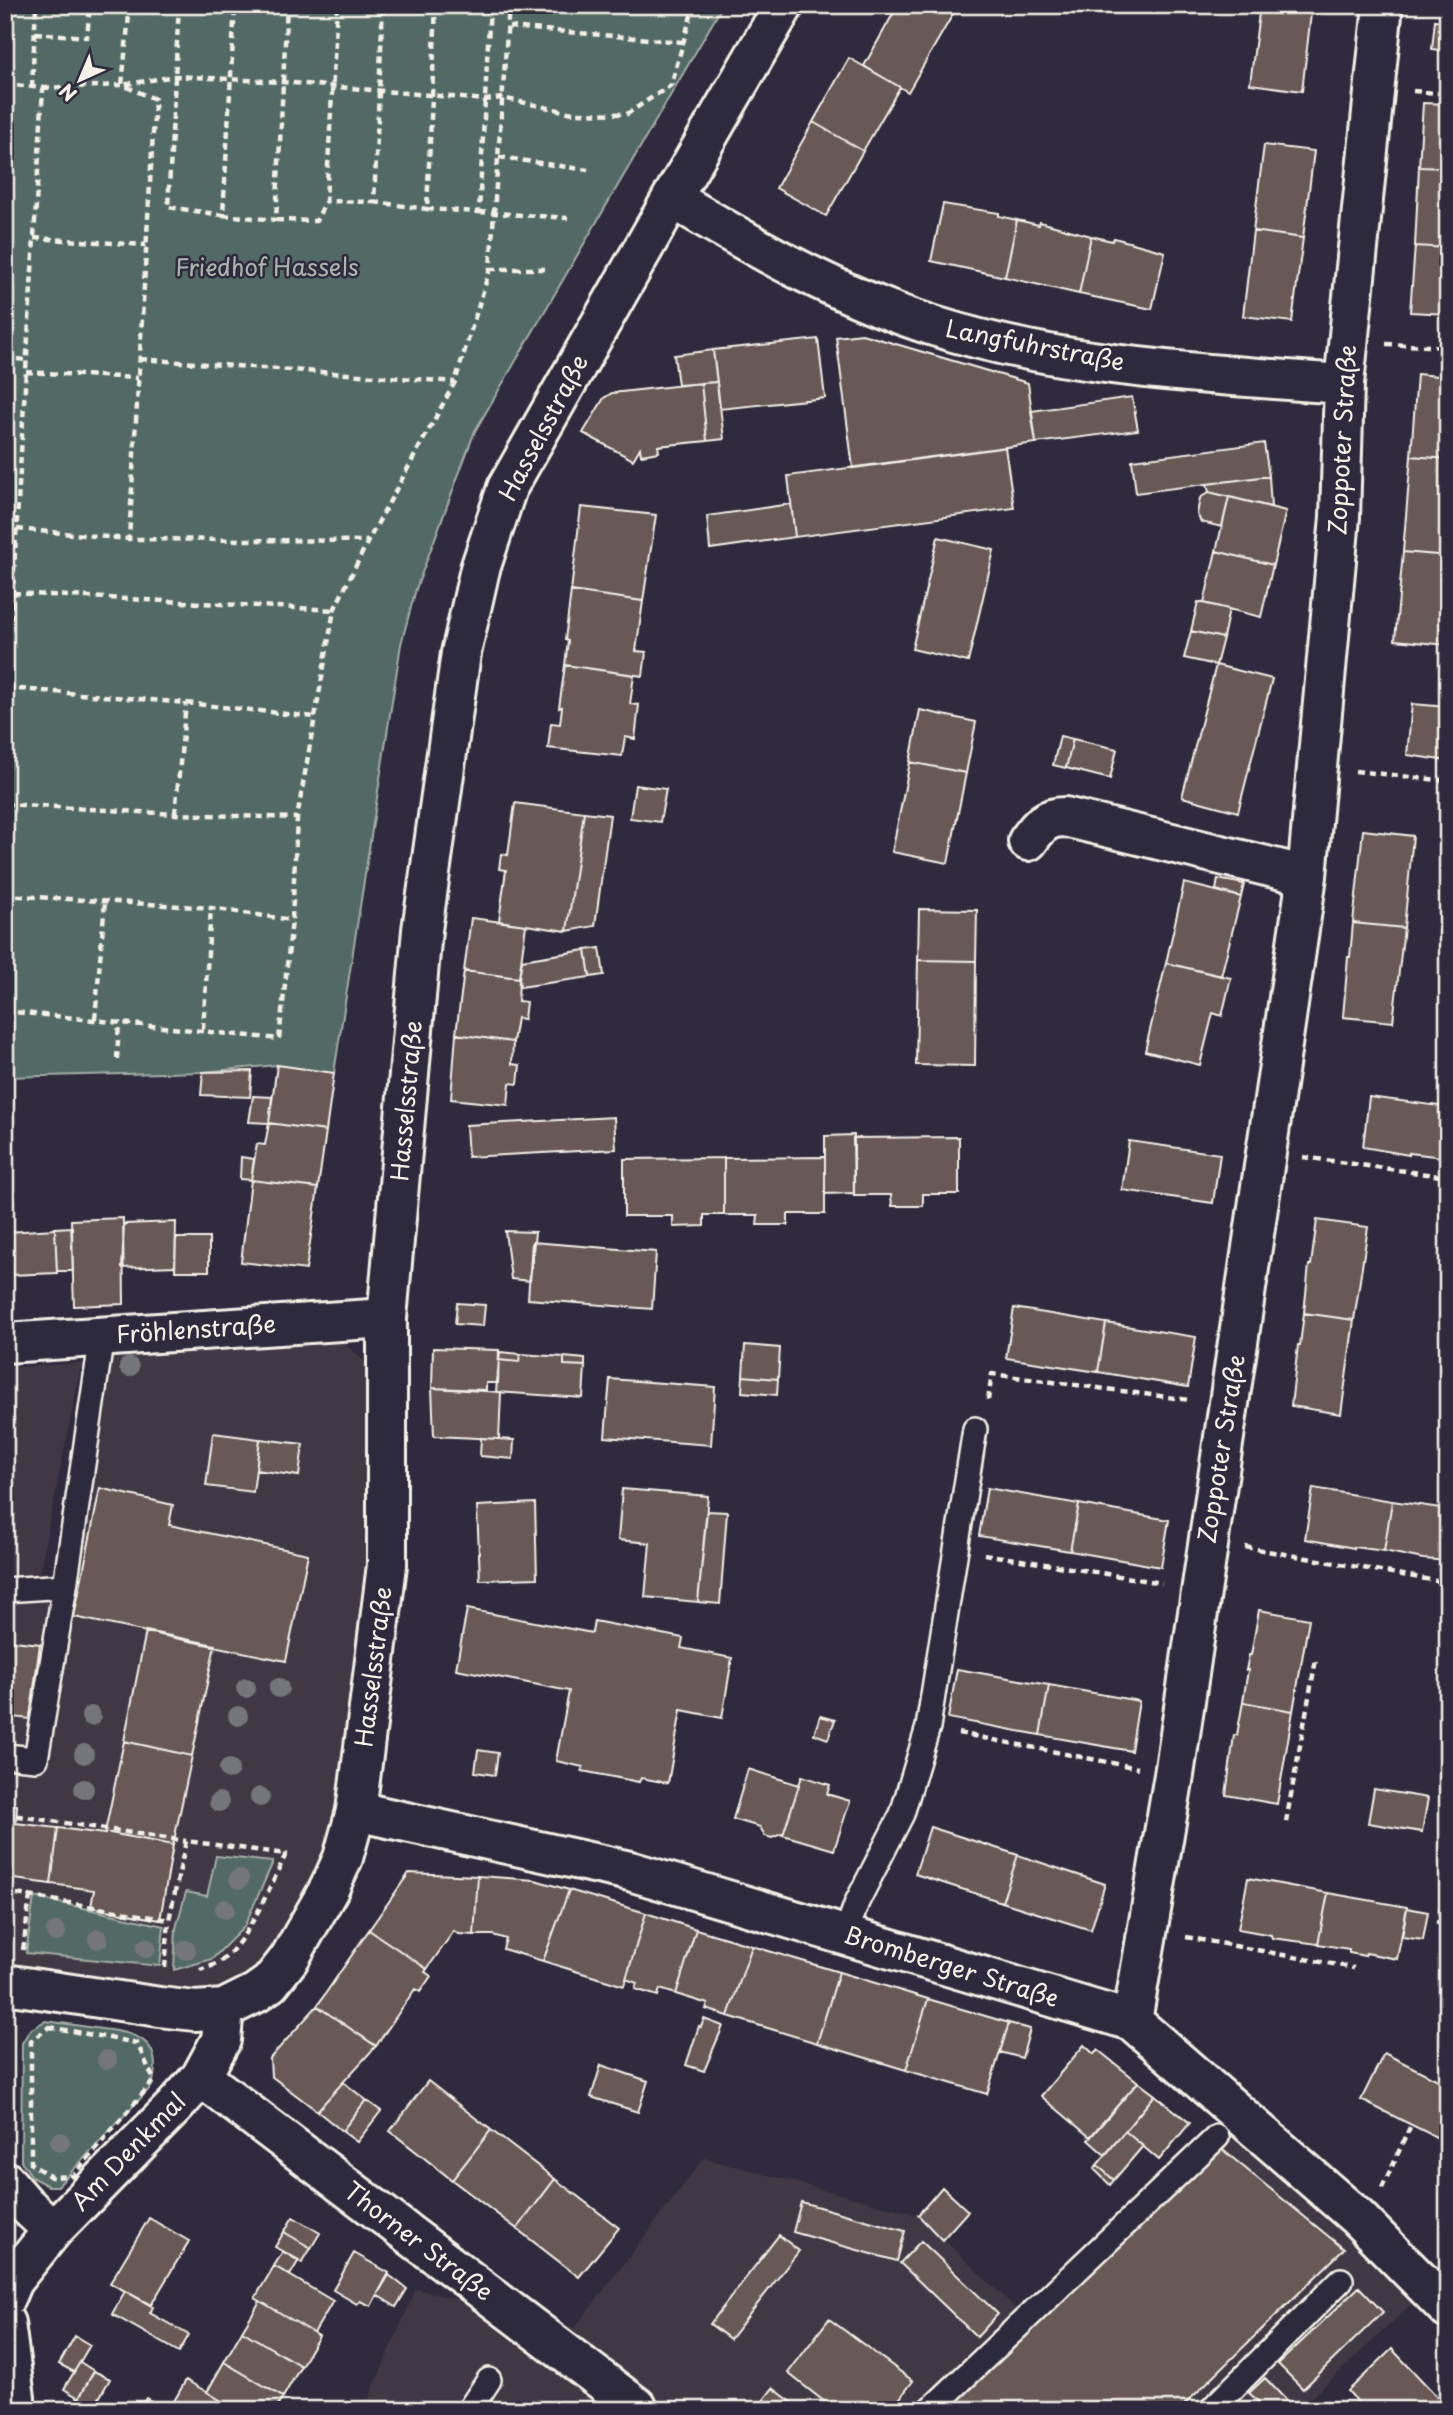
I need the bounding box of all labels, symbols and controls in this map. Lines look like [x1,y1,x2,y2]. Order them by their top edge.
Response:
north arrow [46,46,116,116]
text: N [52,78,83,108]
park label: Friedhof Hassels [175,248,359,284]
street label: Langfuhrstraße [943,309,1128,379]
street label: Zoppoter Straße [1318,344,1364,536]
street label: Hasselsstraße [488,347,596,507]
street label: Hasselsstraße [380,1019,430,1183]
street label: Fröhlenstraße [115,1304,277,1352]
street label: Zoppoter Straße [1187,1352,1253,1546]
street label: Hasselsstraße [344,1584,400,1749]
street label: Bromberger Straße [840,1915,1064,2015]
street label: Am Denkmal [62,2083,193,2218]
street label: Thorner Straße [337,2172,501,2309]

